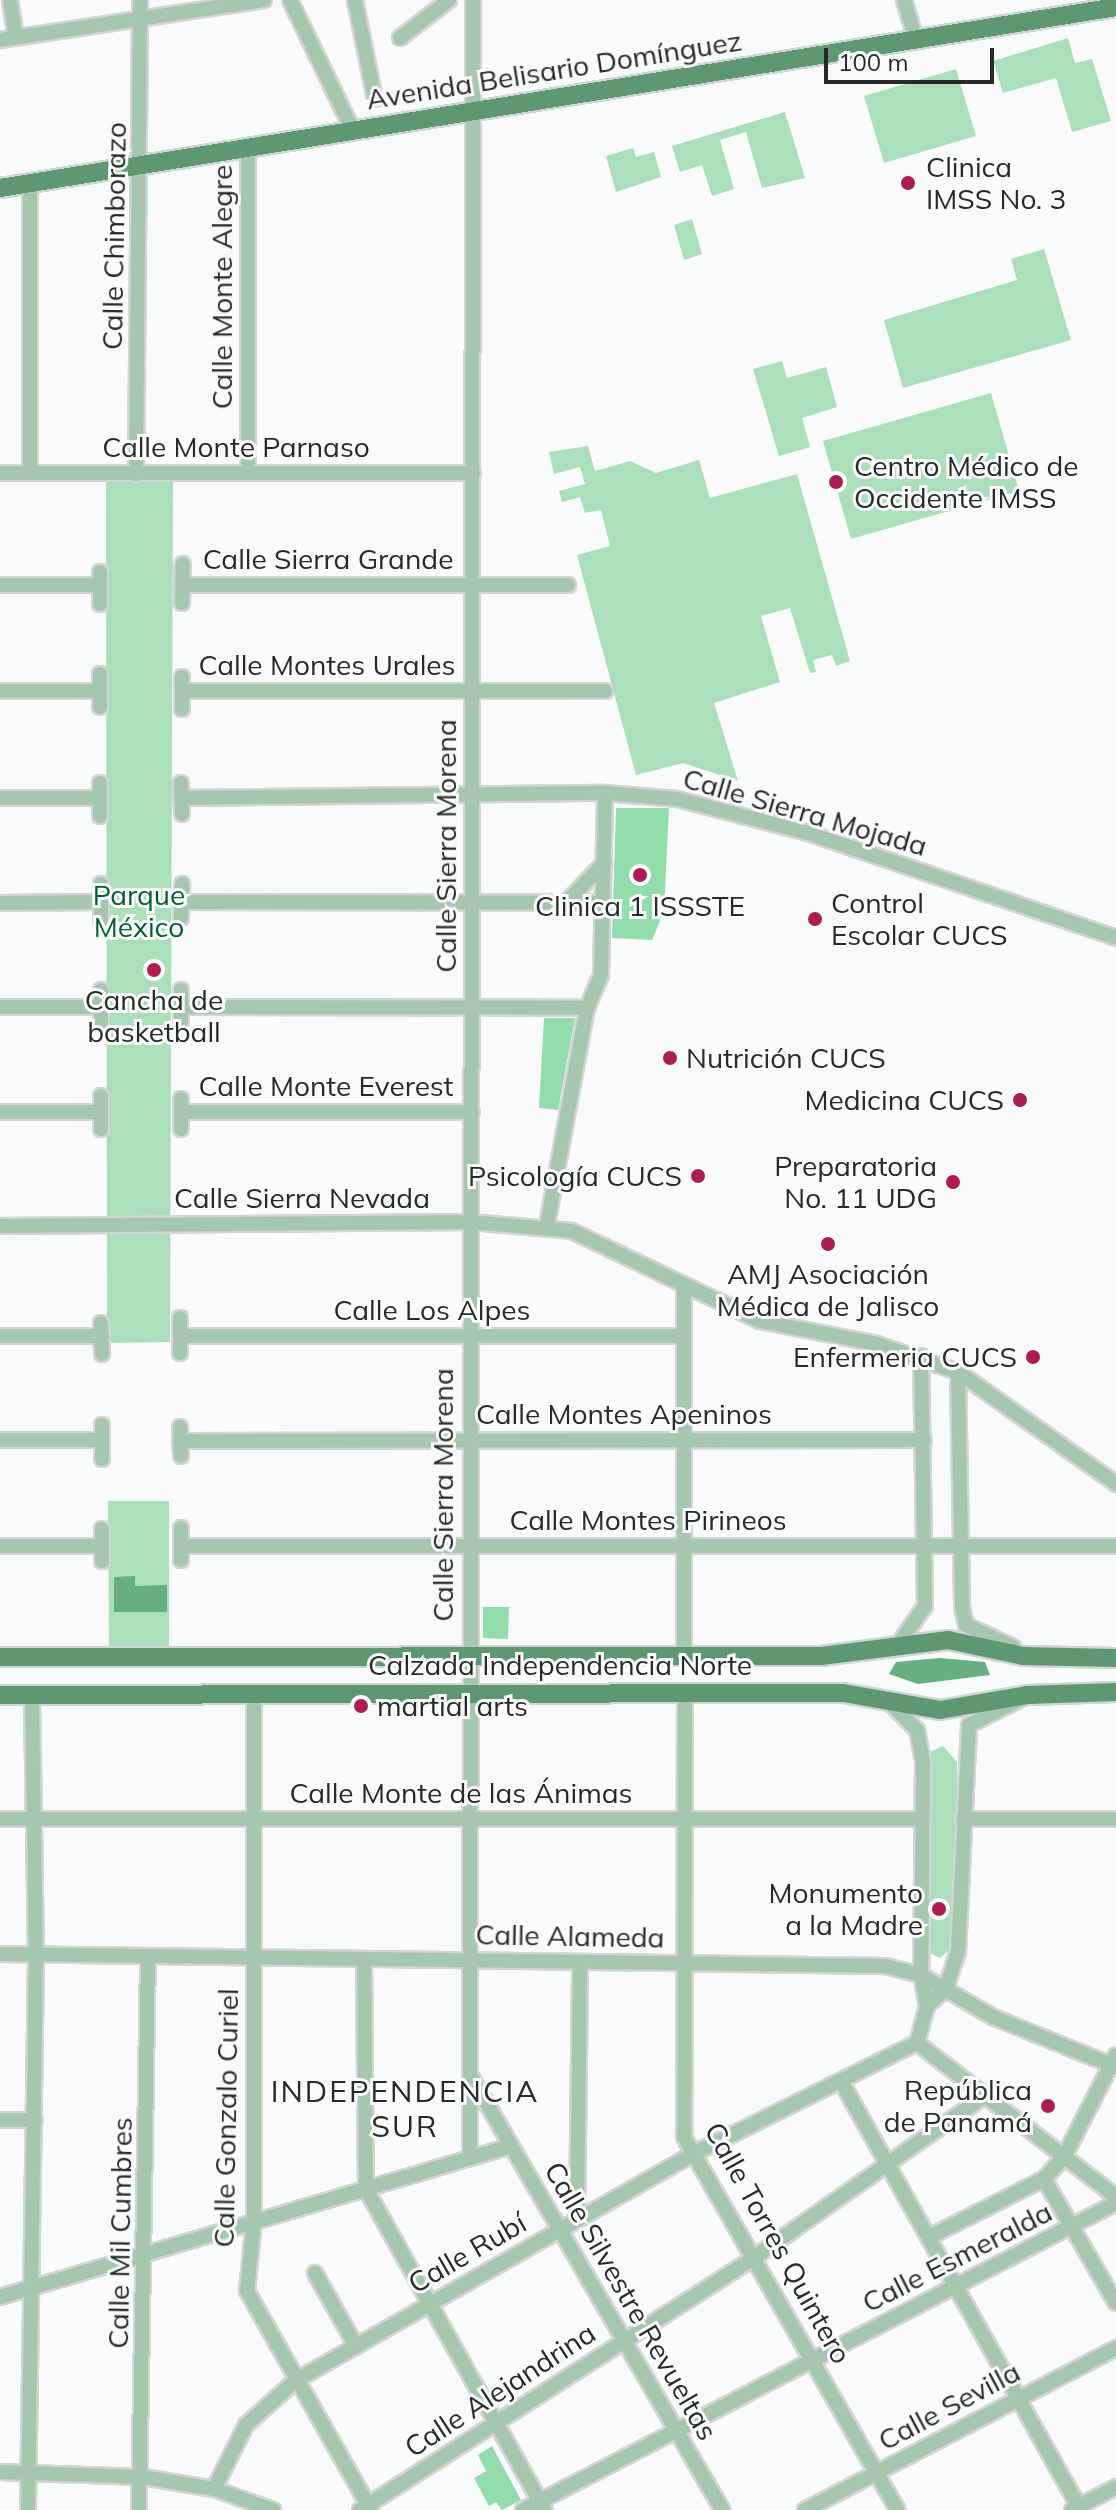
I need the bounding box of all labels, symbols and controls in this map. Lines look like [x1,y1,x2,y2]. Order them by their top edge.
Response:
street label: Avenida Belisario Domínguez [364,24,744,116]
scale bar [828,32,998,82]
text: 100 m [838,47,909,77]
street label: Calle Chimborazo [95,122,133,350]
place label: Clinica IMSS No. 3 [926,150,1066,216]
street label: Calle Monte Alegre [205,165,239,409]
marker: Clinica IMSS No. 3 [897,172,919,194]
street label: Calle Monte Parnaso [102,430,370,464]
place label: Centro Médico de Occidente IMSS [854,449,1079,515]
marker: Centro Médico de Occidente IMSS [825,471,847,493]
street label: Calle Sierra Grande [203,542,453,576]
street label: Calle Montes Urales [199,648,455,682]
street label: Calle Sierra Morena [429,719,463,973]
street label: Calle Sierra Mojada [679,761,931,863]
marker: Clinica 1 ISSSTE [629,864,651,886]
park label: Parque México [93,878,185,944]
place label: Control Escolar CUCS [831,886,1007,952]
place label: Clinica 1 ISSSTE [535,889,745,923]
marker: Control Escolar CUCS [806,910,824,928]
marker: Cancha de basketball [145,961,163,979]
place label: Cancha de basketball [85,983,223,1049]
place label: Nutrición CUCS [686,1041,886,1075]
marker: Nutrición CUCS [661,1049,679,1067]
street label: Calle Monte Everest [199,1069,453,1103]
place label: Medicina CUCS [804,1083,1004,1117]
marker: Medicina CUCS [1011,1091,1029,1109]
place label: Preparatoria No. 11 UDG [774,1149,937,1215]
place label: Psicología CUCS [468,1159,682,1193]
marker: Psicología CUCS [689,1167,707,1185]
marker: Preparatoria No. 11 UDG [944,1173,962,1191]
street label: Calle Sierra Nevada [174,1181,430,1215]
marker: AMJ Asociación Médica de Jalisco [819,1235,837,1253]
place label: AMJ Asociación Médica de Jalisco [717,1257,939,1323]
street label: Calle Los Alpes [334,1293,530,1327]
place label: Enfermeria CUCS [793,1340,1017,1374]
marker: Enfermeria CUCS [1024,1348,1042,1366]
street label: Calle Sierra Morena [426,1368,460,1622]
street label: Calle Montes Apeninos [476,1397,772,1431]
street label: Calle Montes Pirineos [509,1503,787,1537]
street label: Calzada Independencia Norte [368,1648,752,1682]
place label: martial arts [377,1689,528,1723]
marker: martial arts [352,1697,370,1715]
street label: Calle Monte de las Ánimas [290,1776,632,1810]
place label: Monumento a la Madre [769,1876,923,1942]
marker: Monumento a la Madre [930,1900,948,1918]
street label: Calle Alameda [475,1918,665,1954]
street label: Calle Gonzalo Curiel [207,1988,245,2248]
district label: INDEPENDENCIA SUR [271,2073,539,2144]
place label: República de Panamá [884,2073,1032,2139]
marker: República de Panamá [1039,2097,1057,2115]
street label: Calle Mil Cumbres [101,2117,139,2349]
street label: Calle Torres Quintero [698,2117,858,2369]
street label: Calle Silvestre Revueltas [538,2156,724,2446]
street label: Calle Esmeralda [857,2195,1057,2319]
street label: Calle Rubí [402,2206,532,2300]
street label: Calle Alejandrina [398,2316,602,2464]
street label: Calle Sevilla [872,2355,1026,2457]

